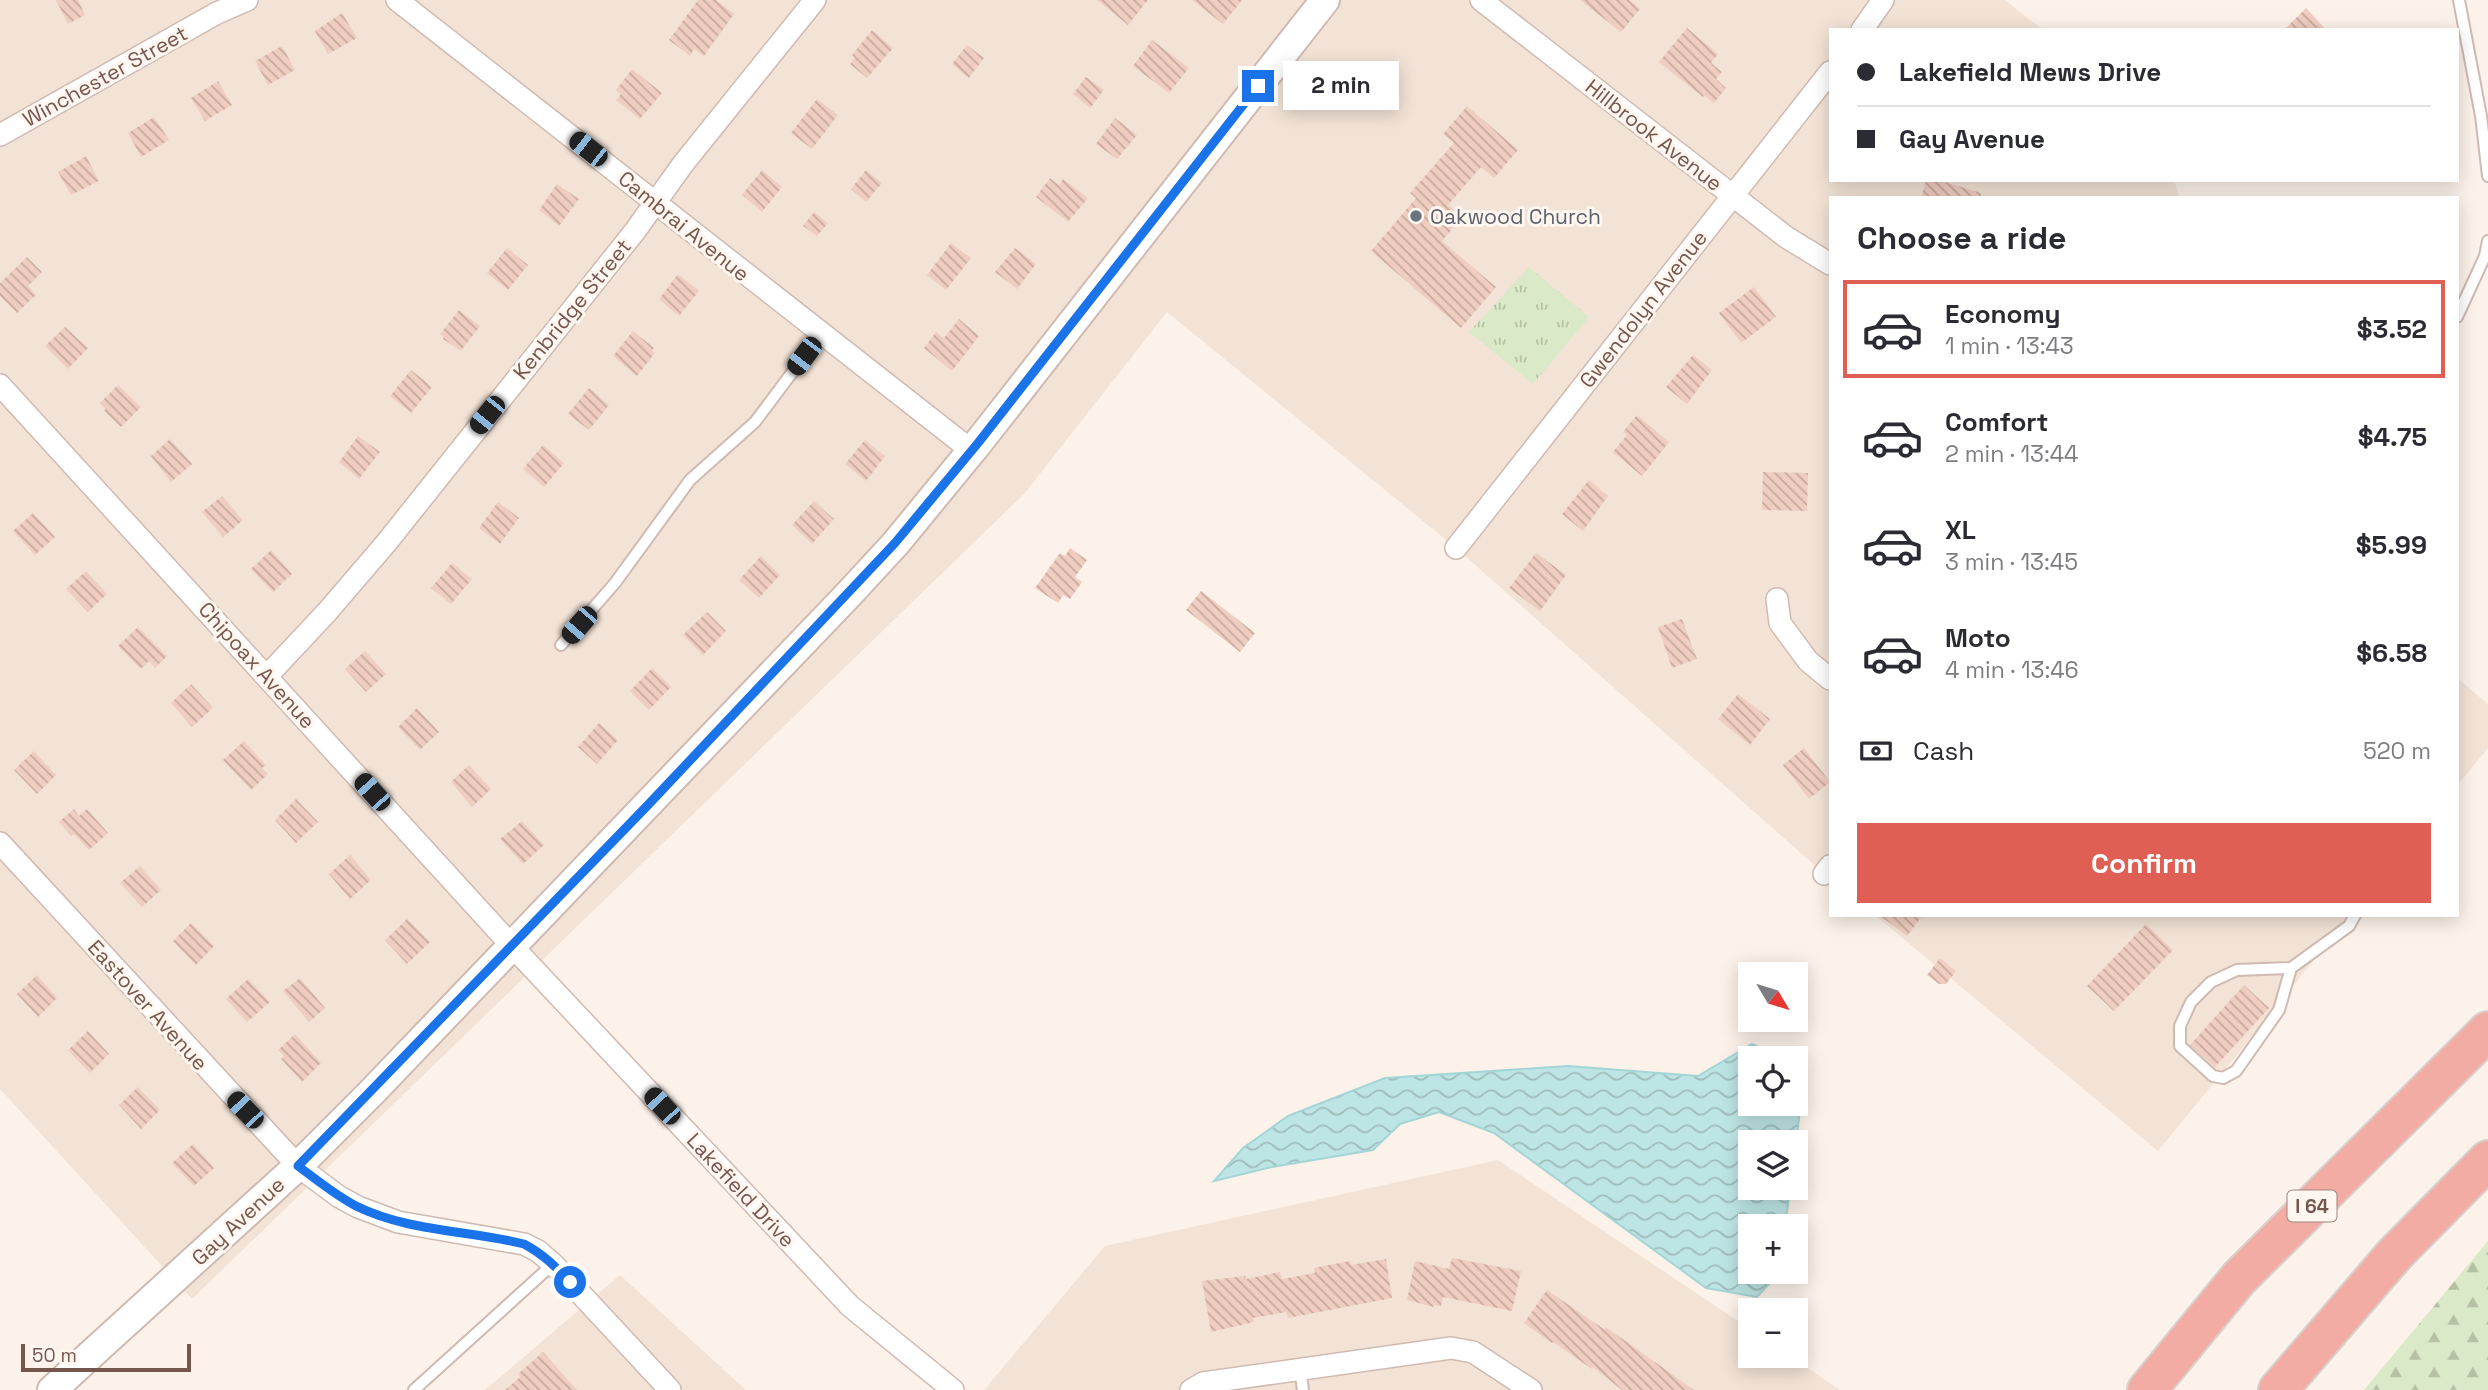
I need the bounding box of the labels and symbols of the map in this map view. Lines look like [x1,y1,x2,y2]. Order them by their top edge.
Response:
street label: Winchester Street [18,20,192,132]
callout: 2 min [1282,62,1398,110]
route end [1242,70,1274,102]
street label: Hillbrook Avenue [1580,73,1728,197]
car [565,128,612,170]
street label: Cambrai Avenue [613,165,755,287]
place label: Oakwood Church [1430,203,1601,230]
marker: Oakwood Church [1408,208,1424,224]
street label: Gwendolyn Avenue [1573,225,1713,393]
street label: Kenbridge Street [507,233,637,385]
car [783,333,826,379]
car [466,392,509,438]
street label: Chipoax Avenue [193,596,321,734]
car [558,602,601,648]
car [351,769,394,815]
street label: Eastover Avenue [82,934,214,1076]
north arrow [1738,962,1808,1032]
car [640,1083,685,1129]
car [223,1088,268,1132]
street label: Lakefield Drive [681,1127,801,1253]
street label: Gay Avenue [186,1171,290,1271]
road number: I 64 [2288,1190,2336,1222]
route start [554,1266,586,1298]
scale bar [21,1341,191,1373]

